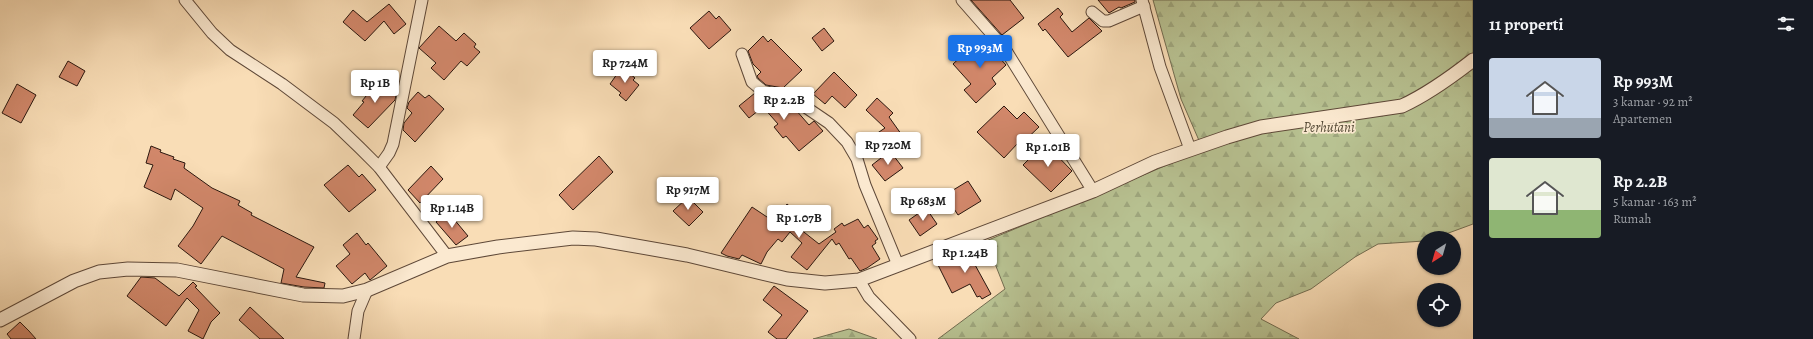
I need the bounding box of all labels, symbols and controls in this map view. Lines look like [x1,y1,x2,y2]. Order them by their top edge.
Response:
text: 11 properti [1489,13,1563,36]
icon: filters [1775,13,1797,35]
pin: Rp 993M [943,35,1017,69]
text: Rp 993M [957,39,1003,56]
pin: Rp 724M [588,50,662,84]
text: Rp 724M [602,54,648,71]
pin: Rp 1B [347,70,403,104]
text: Rp 993M [1613,70,1673,93]
text: Rp 1B [360,74,390,91]
icon: home [1521,74,1569,122]
pin: Rp 2.2B [747,87,821,121]
text: Rp 2.2B [763,91,805,108]
text: 3 kamar · 92 m² [1613,93,1693,110]
text: Apartemen [1613,110,1672,127]
park label: Perhutani [1303,118,1355,137]
pin: Rp 720M [851,132,925,166]
pin: Rp 1.01B [1007,134,1089,168]
text: Rp 720M [865,136,911,153]
text: Rp 1.01B [1026,138,1070,155]
text: Rp 2.2B [1613,170,1667,193]
icon: home [1521,174,1569,222]
pin: Rp 917M [651,177,725,211]
text: Rp 917M [666,181,710,198]
pin: Rp 683M [886,188,960,222]
text: Rp 683M [900,192,946,209]
text: 5 kamar · 163 m² [1613,193,1697,210]
pin: Rp 1.14B [411,195,493,229]
text: Rp 1.14B [430,199,474,216]
pin: Rp 1.07B [758,205,840,239]
text: Rp 1.07B [776,209,822,226]
text: Rumah [1613,210,1651,227]
north arrow [1417,231,1461,275]
map controls [1417,231,1461,327]
pin: Rp 1.24B [924,240,1006,274]
text: Rp 1.24B [942,244,988,261]
button: locate [1417,283,1461,327]

